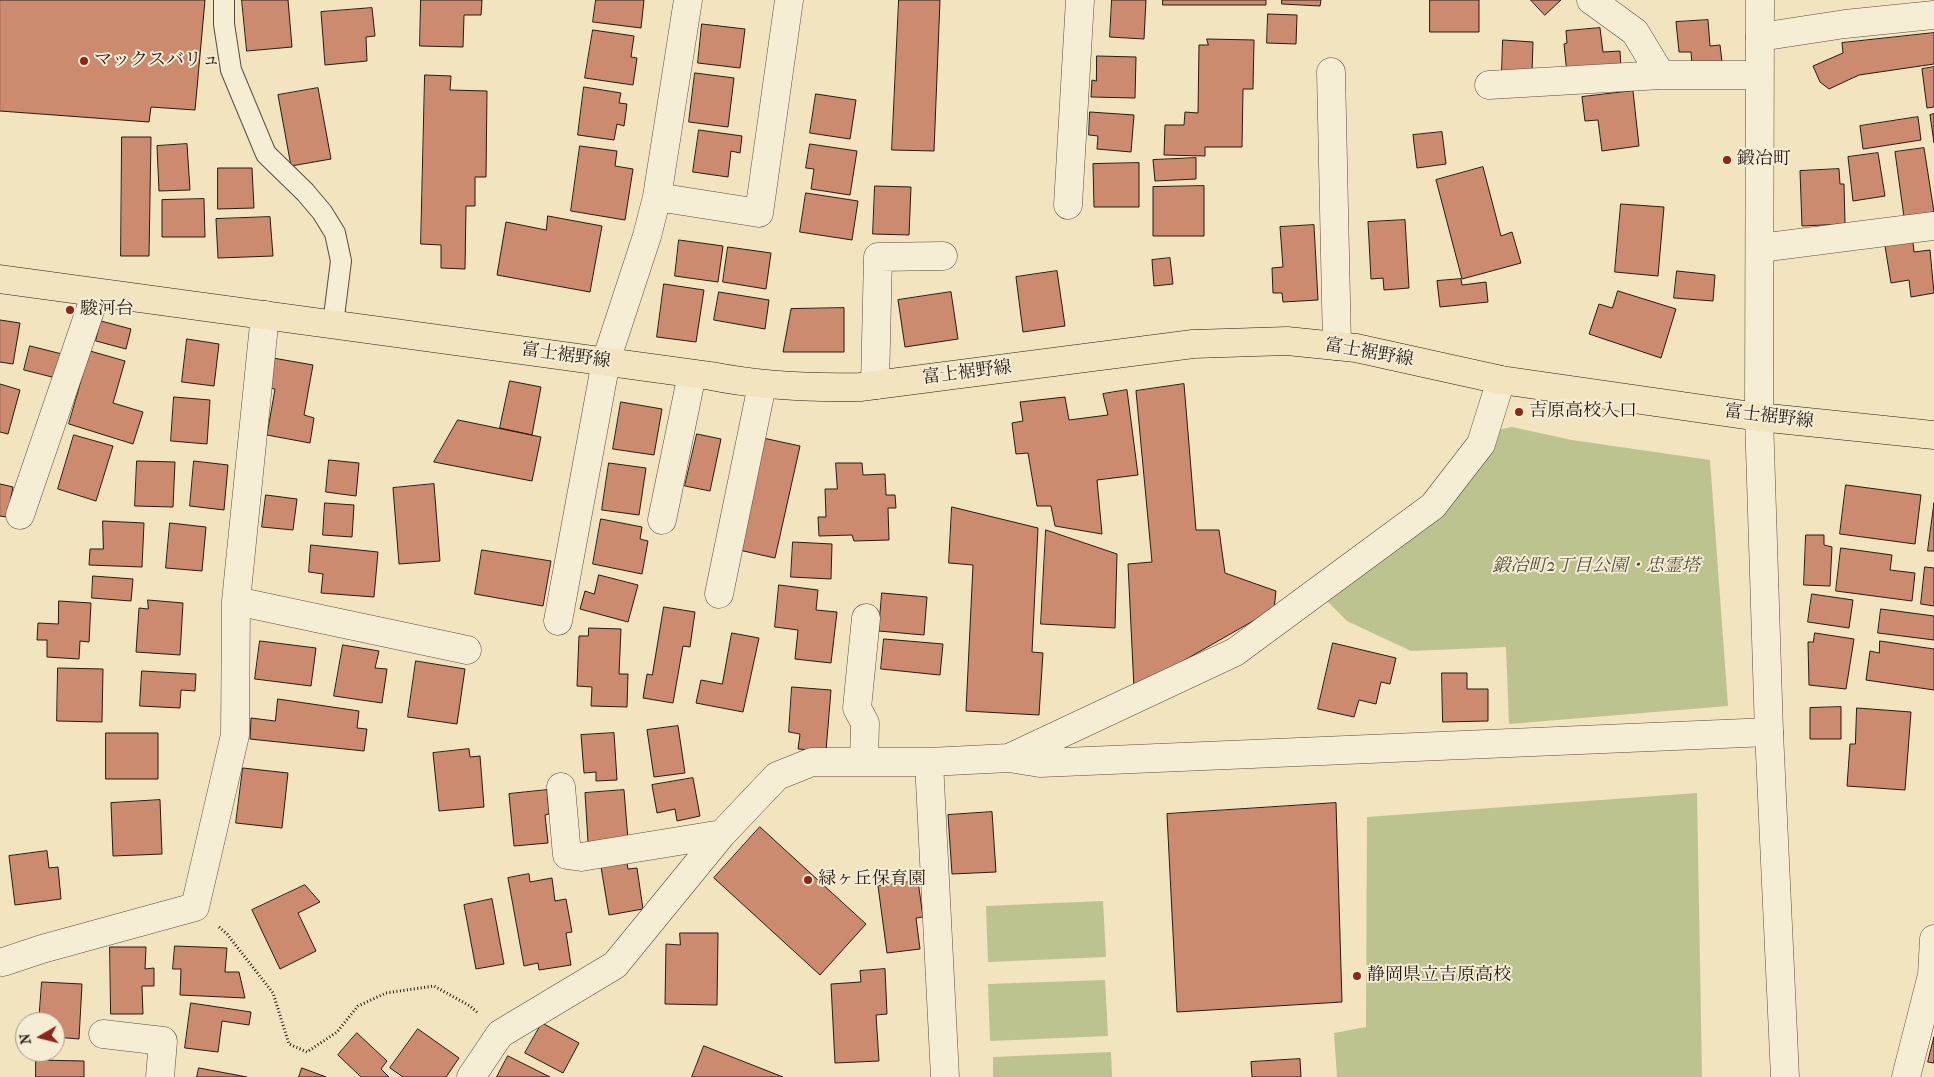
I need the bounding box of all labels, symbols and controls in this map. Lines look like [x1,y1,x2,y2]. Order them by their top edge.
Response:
place label: マックスバリュ [94,50,220,72]
marker: マックスバリュ [78,55,90,67]
place label: 鍛冶町 [1737,149,1791,171]
marker: 鍛冶町 [1721,154,1733,166]
place label: 駿河台 [80,299,134,321]
marker: 駿河台 [64,304,76,316]
street label: 富士裾野線 [1323,335,1415,371]
street label: 富士裾野線 [520,339,612,373]
street label: 富士裾野線 [921,357,1013,389]
place label: 吉原高校入口 [1529,401,1637,423]
street label: 富士裾野線 [1723,401,1815,433]
marker: 吉原高校入口 [1513,406,1525,418]
park label: 鍛冶町2丁目公園・忠霊塔 [1492,556,1700,578]
place label: 緑ヶ丘保育園 [818,869,926,891]
marker: 緑ヶ丘保育園 [802,874,814,886]
place label: 静岡県立吉原高校 [1367,965,1511,987]
marker: 静岡県立吉原高校 [1351,970,1363,982]
north arrow [15,1012,65,1062]
text: N [16,1033,35,1045]

